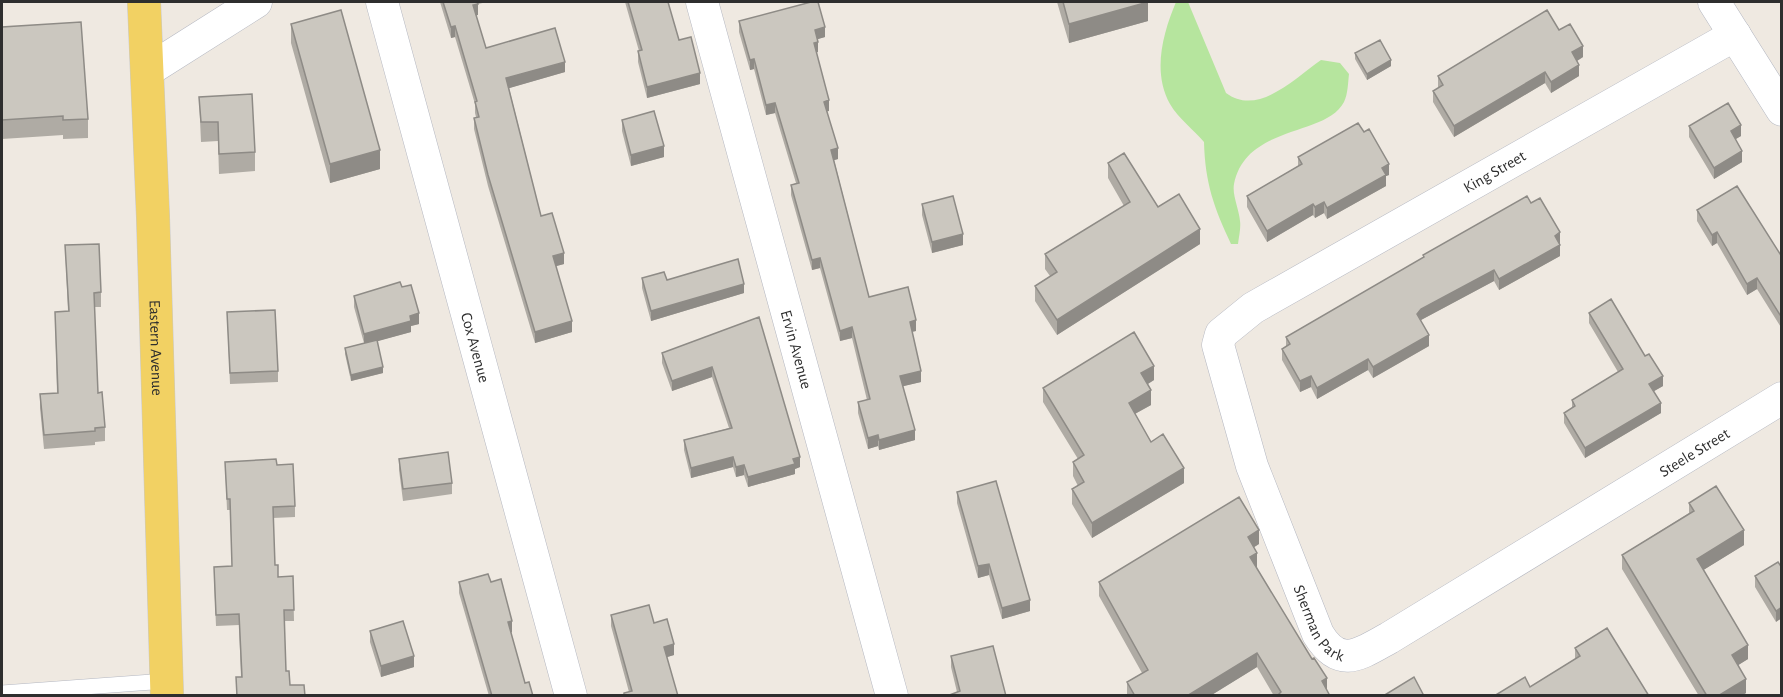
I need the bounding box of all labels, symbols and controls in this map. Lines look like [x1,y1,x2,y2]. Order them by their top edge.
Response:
street label: King Street [1461,148,1528,196]
street label: Eastern Avenue [146,300,165,396]
street label: Ervin Avenue [778,308,815,391]
street label: Cox Avenue [458,311,492,384]
street label: Steele Street [1657,425,1732,480]
street label: Sherman Park [1291,583,1346,665]

